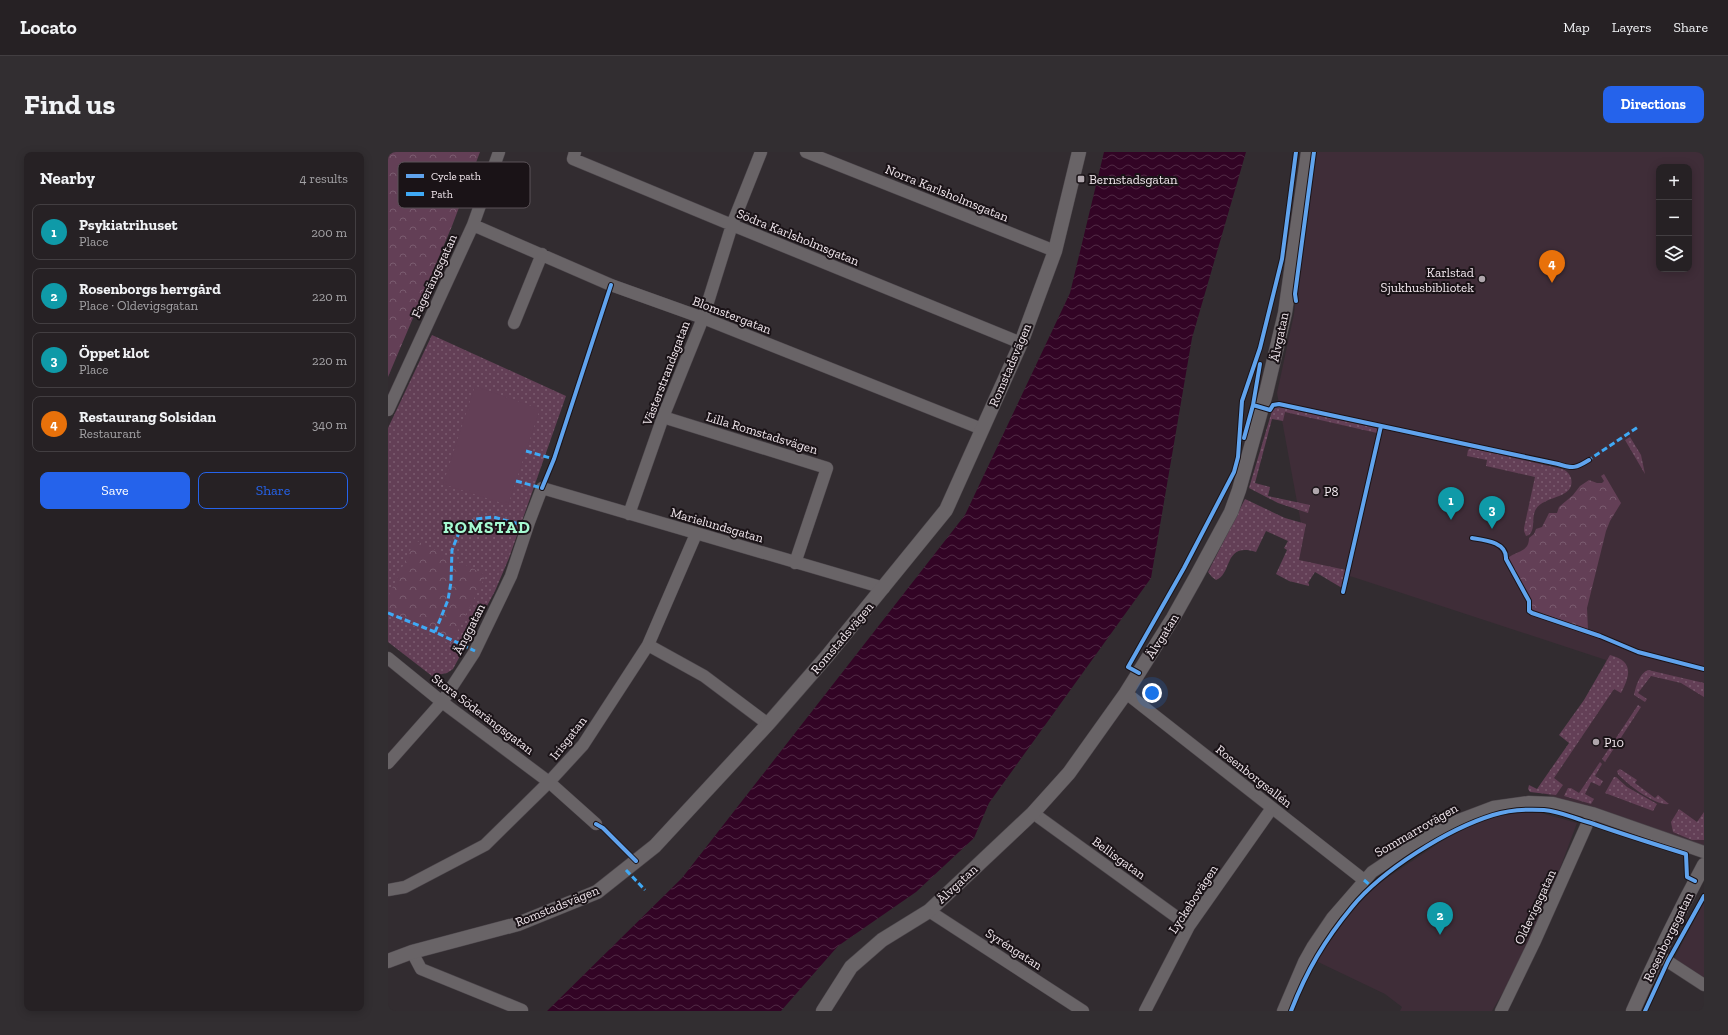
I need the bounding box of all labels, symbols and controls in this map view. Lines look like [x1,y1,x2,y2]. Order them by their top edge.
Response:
text: Locato [20,16,77,39]
text: Map [1563,19,1590,36]
text: Layers [1612,19,1651,36]
text: Share [1673,19,1708,36]
button: Directions [1603,86,1704,123]
text: Find us [24,88,115,121]
street label: Norra Karlsholmsgatan [883,161,1011,225]
legend [398,162,530,208]
map controls [1656,164,1692,272]
button: + [1656,164,1692,200]
text: Nearby [40,168,95,188]
text: Cycle path [431,170,482,183]
text: 4 results [300,171,348,186]
place label: Bernstadsgatan [1089,172,1178,187]
marker: Bernstadsgatan [1076,174,1086,184]
text: Path [431,188,454,201]
button: − [1656,200,1692,236]
street label: Södra Karlsholmsgatan [735,206,862,269]
text: Psykiatrihuset [79,216,177,234]
text: 1 [51,225,57,240]
text: 200 m [311,225,347,240]
street label: Fagerängsgatan [408,231,460,320]
text: Place [79,234,108,249]
button: layers [1656,236,1692,272]
pin: 4 [1539,250,1565,283]
place label: Karlstad Sjukhusbibliotek [1380,265,1474,296]
marker: Karlstad Sjukhusbibliotek [1477,274,1487,284]
text: Rosenborgs herrgård [79,280,221,298]
text: 2 [51,289,57,304]
text: 220 m [312,289,347,304]
street label: Blomstergatan [690,293,774,337]
text: Place · Oldevigsgatan [79,298,198,313]
street label: Älvgatan [1266,310,1292,363]
street label: Västerstrandsgatan [639,318,693,428]
street label: Romstadsvägen [986,321,1034,409]
text: Öppet klot [79,344,149,362]
text: 3 [51,353,57,368]
text: 220 m [312,353,347,368]
text: Place [79,362,108,377]
text: Restaurang Solsidan [79,408,216,426]
street label: Lilla Romstadsvägen [704,409,820,457]
text: 4 [50,417,58,432]
text: 340 m [312,417,347,432]
text: Restaurant [79,426,141,441]
button: Save [40,472,190,509]
button: Share [198,472,348,509]
place label: P8 [1324,484,1338,499]
marker: P8 [1311,486,1321,496]
pin: 1 [1438,487,1464,520]
pin: 3 [1479,496,1505,529]
street label: Marielundsgatan [669,505,766,546]
district label: ROMSTAD [443,517,531,537]
street label: Romstadsvägen [808,599,877,677]
street label: Änggatan [450,601,488,657]
street label: Älvgatan [1142,610,1182,661]
street label: Stora Söderängsgatan [429,671,537,758]
your location [1142,683,1162,703]
street label: Irisgatan [546,713,590,763]
place label: P10 [1604,735,1624,750]
marker: P10 [1591,737,1601,747]
street label: Rosenborgsallén [1213,742,1295,811]
street label: Sommarrovägen [1372,800,1461,860]
street label: Bellisgatan [1089,834,1149,883]
street label: Älvgatan [934,861,981,907]
street label: Lyckebovägen [1165,861,1221,936]
street label: Oldevigsgatan [1511,867,1559,947]
street label: Romstadsvägen [513,882,602,930]
street label: Rosenborgsgatan [1640,889,1696,984]
pin: 2 [1427,902,1453,935]
street label: Syréngatan [983,925,1046,973]

